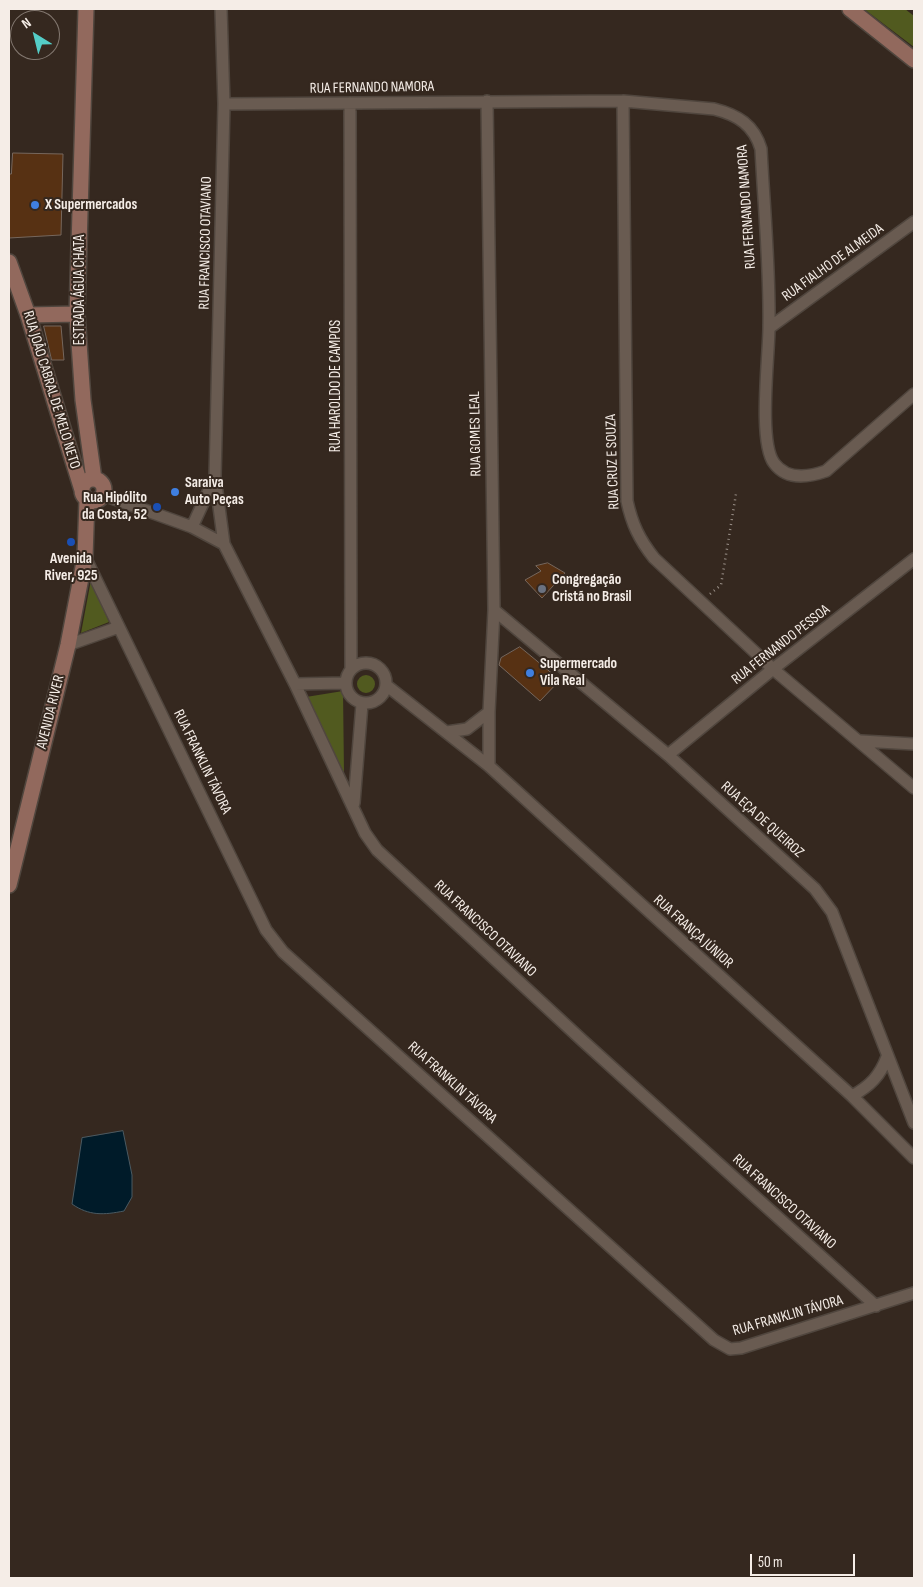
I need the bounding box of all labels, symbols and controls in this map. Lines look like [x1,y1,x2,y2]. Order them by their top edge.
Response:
north arrow [10,10,60,60]
text: N [18,14,34,32]
street label: RUA FERNANDO NAMORA [310,78,434,98]
street label: RUA FERNANDO NAMORA [734,144,760,270]
street label: RUA FRANCISCO OTAVIANO [196,176,216,310]
place label: X Supermercados [45,196,137,214]
marker: X Supermercados [29,199,41,211]
street label: RUA FIALHO DE ALMEIDA [779,220,887,306]
street label: ESTRADA ÁGUA CHATA [71,235,89,345]
street label: RUA JOÃO CABRAL DE MELO NETO [18,309,84,471]
street label: RUA HAROLDO DE CAMPOS [327,320,345,452]
street label: RUA GOMES LEAL [466,391,486,477]
street label: RUA CRUZ E SOUZA [602,414,624,510]
place label: Saraiva Auto Peças [185,474,244,509]
marker: Saraiva Auto Peças [169,486,181,498]
place label: Rua Hipólito da Costa, 52 [82,489,147,524]
marker: Rua Hipólito da Costa, 52 [151,501,163,513]
marker: Avenida River, 925 [65,536,77,548]
place label: Avenida River, 925 [44,550,98,585]
place label: Congregação Cristã no Brasil [552,571,632,606]
marker: Congregação Cristã no Brasil [536,583,548,595]
street label: RUA FERNANDO PESSOA [728,601,834,689]
place label: Supermercado Vila Real [540,655,617,690]
marker: Supermercado Vila Real [524,667,536,679]
street label: AVENIDA RIVER [33,673,69,751]
street label: RUA FRANKLIN TÁVORA [169,707,235,817]
street label: RUA EÇA DE QUEIROZ [717,778,807,862]
street label: RUA FRANCISCO OTAVIANO [430,877,540,981]
street label: RUA FRANÇA JÚNIOR [649,891,737,973]
street label: RUA FRANKLIN TÁVORA [404,1038,500,1128]
street label: RUA FRANCISCO OTAVIANO [728,1151,840,1253]
street label: RUA FRANKLIN TÁVORA [731,1292,845,1340]
scale bar [753,1544,858,1576]
text: 50 m [758,1553,783,1572]

